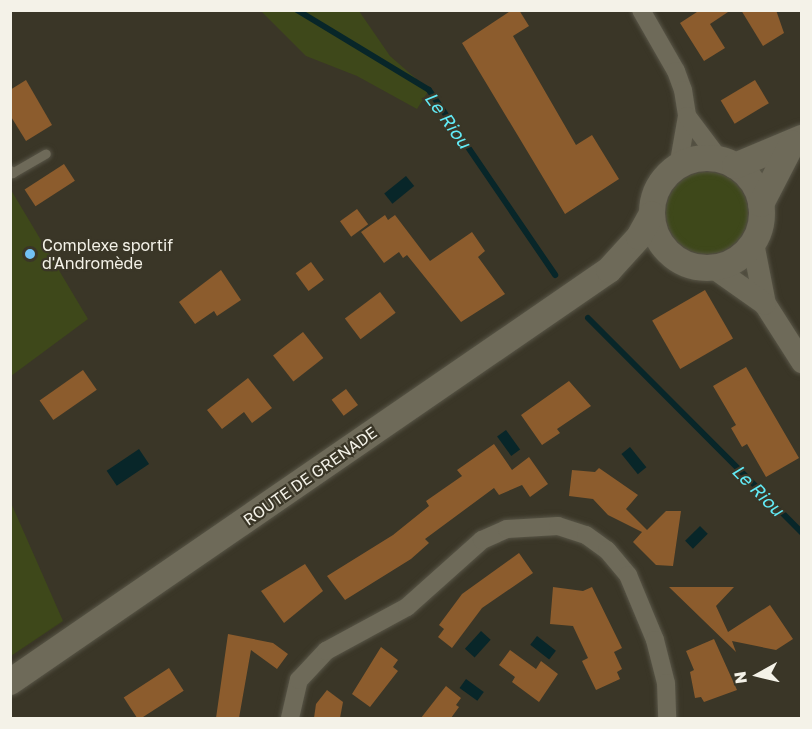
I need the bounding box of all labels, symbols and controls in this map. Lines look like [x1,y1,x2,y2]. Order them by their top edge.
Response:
water label: Le Riou [421,88,475,152]
place label: Complexe sportif d'Andromède [42,235,173,273]
marker: Complexe sportif d'Andromède [23,247,37,261]
street label: ROUTE DE GRENADE [239,423,381,529]
water label: Le Riou [728,460,788,520]
north arrow [728,645,788,705]
text: N [729,670,751,685]

